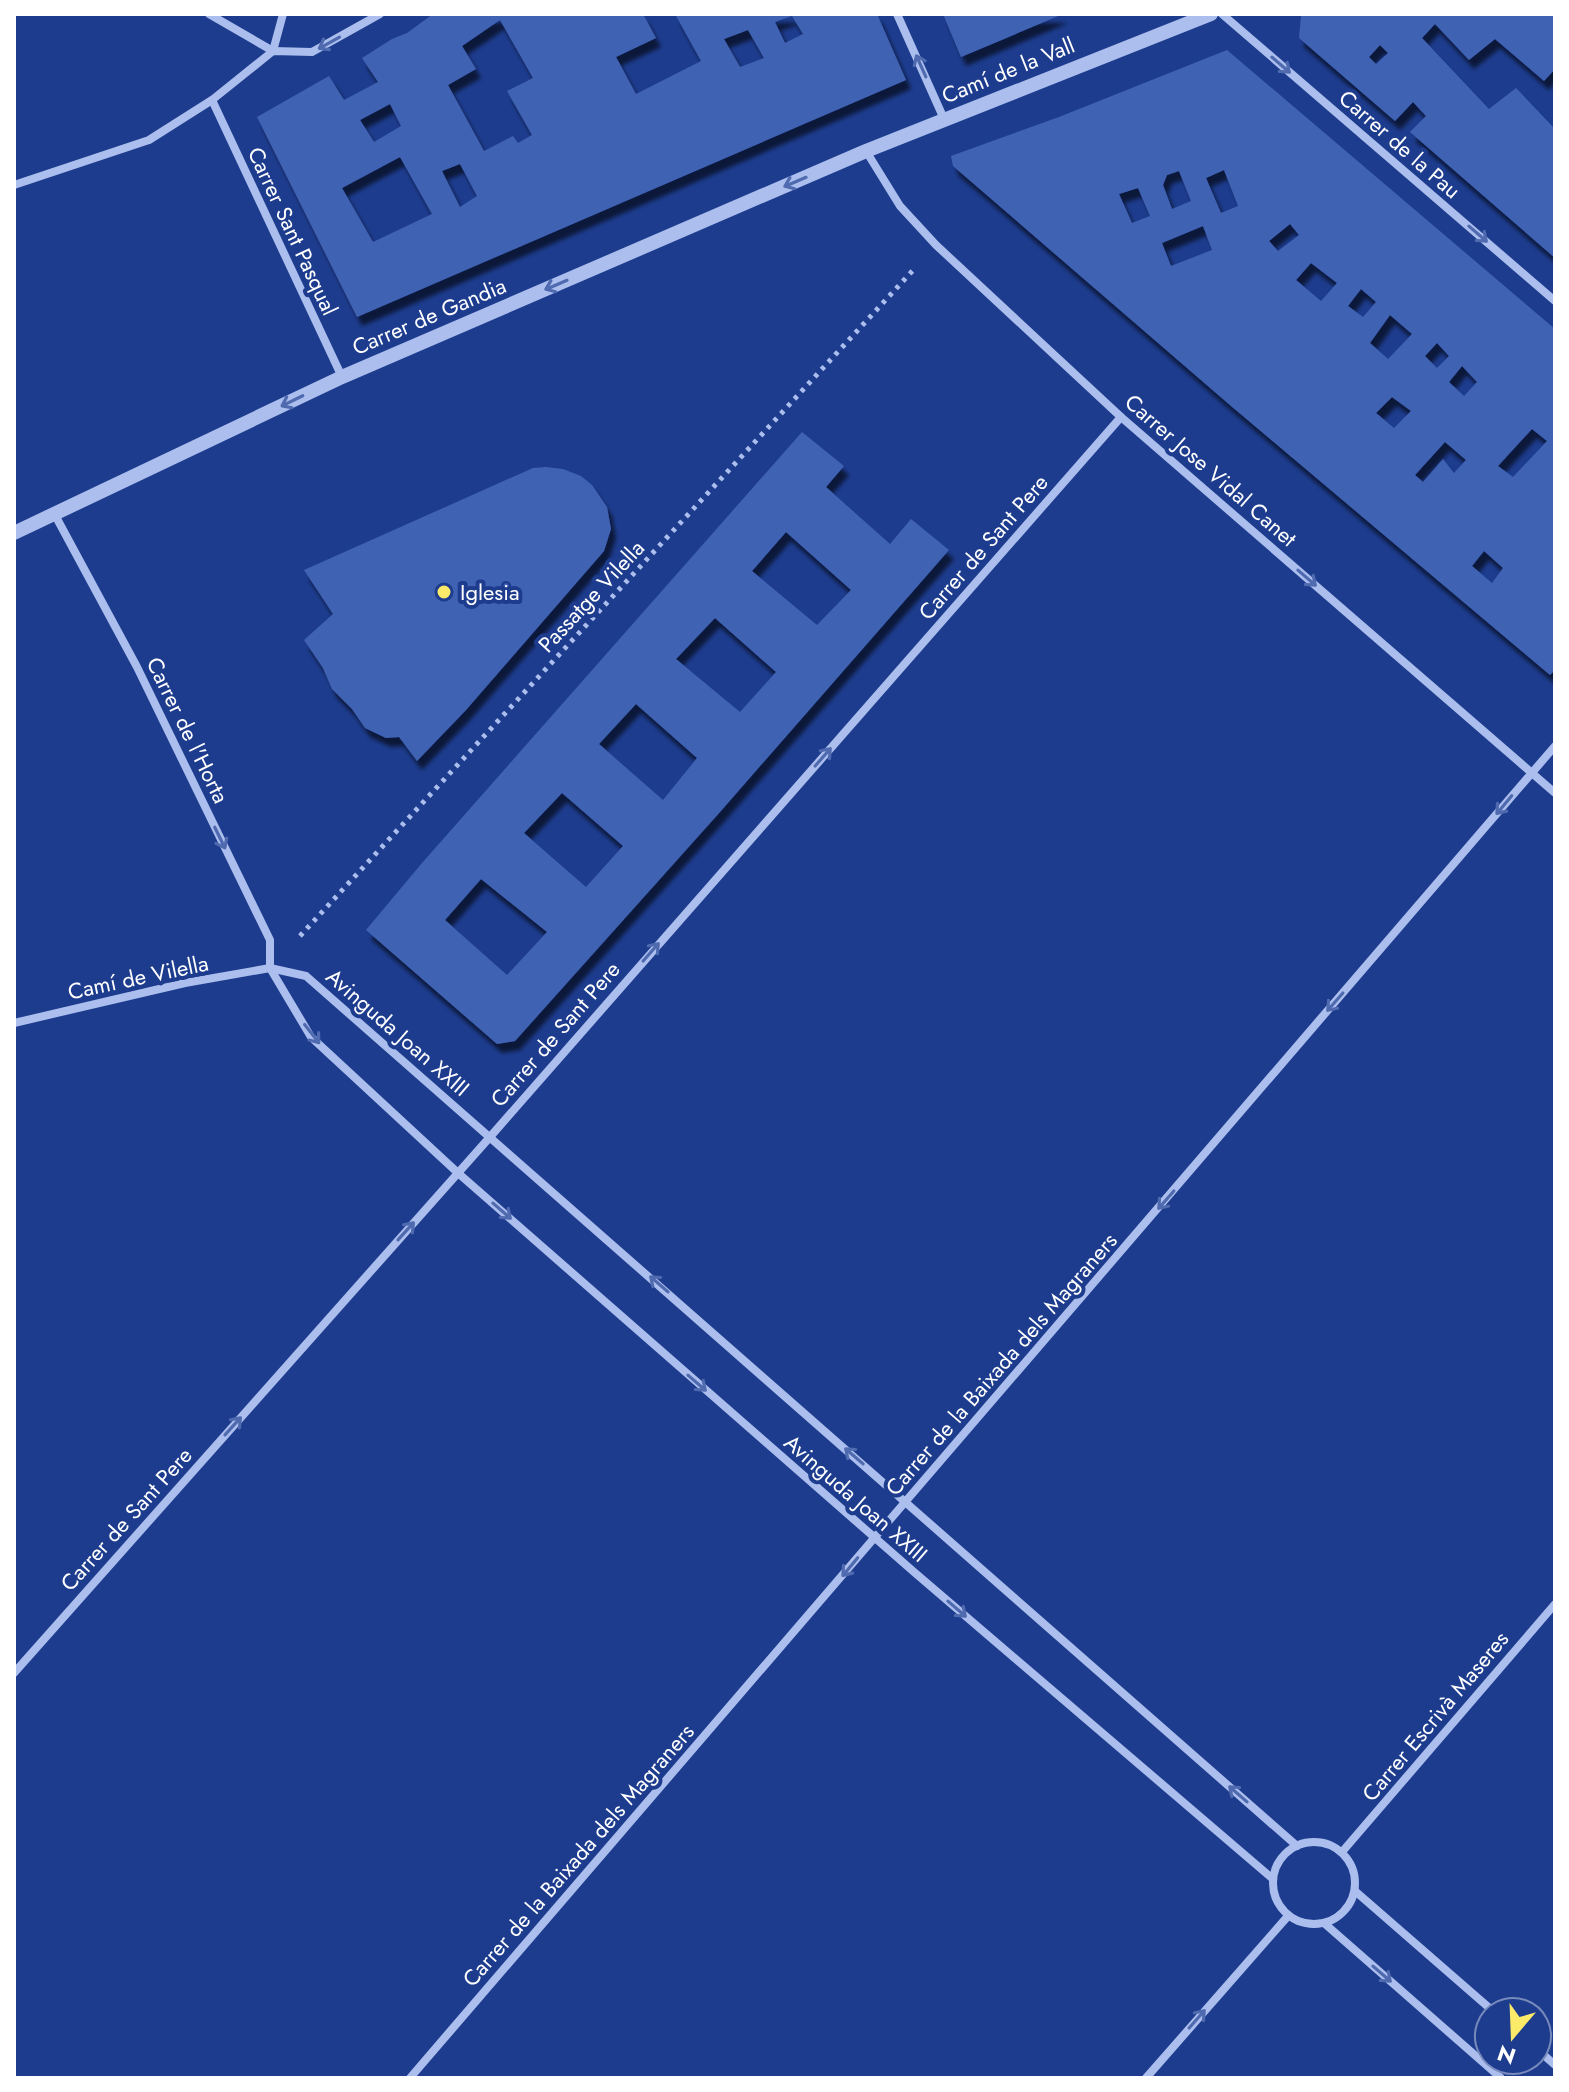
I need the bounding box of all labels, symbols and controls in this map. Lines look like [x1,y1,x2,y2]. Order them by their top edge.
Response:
street label: Camí de la Vall [937,29,1079,111]
one-way arrow [318,35,341,51]
one-way arrow [913,55,928,79]
one-way arrow [1270,56,1290,74]
street label: Carrer de la Pau [1332,82,1468,206]
street label: Carrer Sant Pasqual [240,142,346,320]
one-way arrow [783,176,808,191]
one-way arrow [1467,225,1488,243]
street label: Carrer de Gandia [347,269,511,363]
one-way arrow [544,279,569,294]
street label: Carrer Jose Vidal Canet [1118,386,1305,554]
one-way arrow [281,394,305,409]
street label: Carrer de Sant Pere [911,467,1055,627]
street label: Passatge Vilella [530,533,652,659]
one-way arrow [1297,569,1317,587]
place label: Iglesia [460,576,520,608]
marker: Iglesia [435,583,453,601]
street label: Carrer de l'Horta [139,652,237,808]
one-way arrow [814,747,832,767]
one-way arrow [1495,794,1513,814]
one-way arrow [213,825,229,849]
one-way arrow [642,943,660,963]
street label: Camí de Vilella [65,946,211,1008]
street label: Carrer de Sant Pere [483,954,627,1114]
street label: Avinguda Joan XXIII [319,961,477,1103]
one-way arrow [1326,992,1344,1012]
one-way arrow [303,1023,320,1044]
one-way arrow [1157,1189,1175,1209]
one-way arrow [491,1202,511,1220]
one-way arrow [396,1222,414,1242]
street label: Carrer de la Baixada dels Magraners [878,1225,1125,1503]
one-way arrow [649,1276,669,1294]
one-way arrow [687,1373,707,1391]
one-way arrow [224,1416,242,1436]
street label: Avinguda Joan XXIII [777,1427,935,1569]
street label: Carrer de Sant Pere [53,1440,199,1598]
one-way arrow [844,1448,864,1466]
one-way arrow [841,1556,859,1576]
one-way arrow [946,1600,966,1618]
street label: Carrer Escrivà Maseres [1354,1624,1516,1808]
street label: Carrer de la Baixada dels Magraners [455,1716,702,1994]
one-way arrow [1229,1785,1249,1803]
one-way arrow [1372,1965,1392,1983]
north arrow [1473,1996,1553,2076]
one-way arrow [1188,2010,1206,2030]
text: N [1493,2037,1520,2073]

